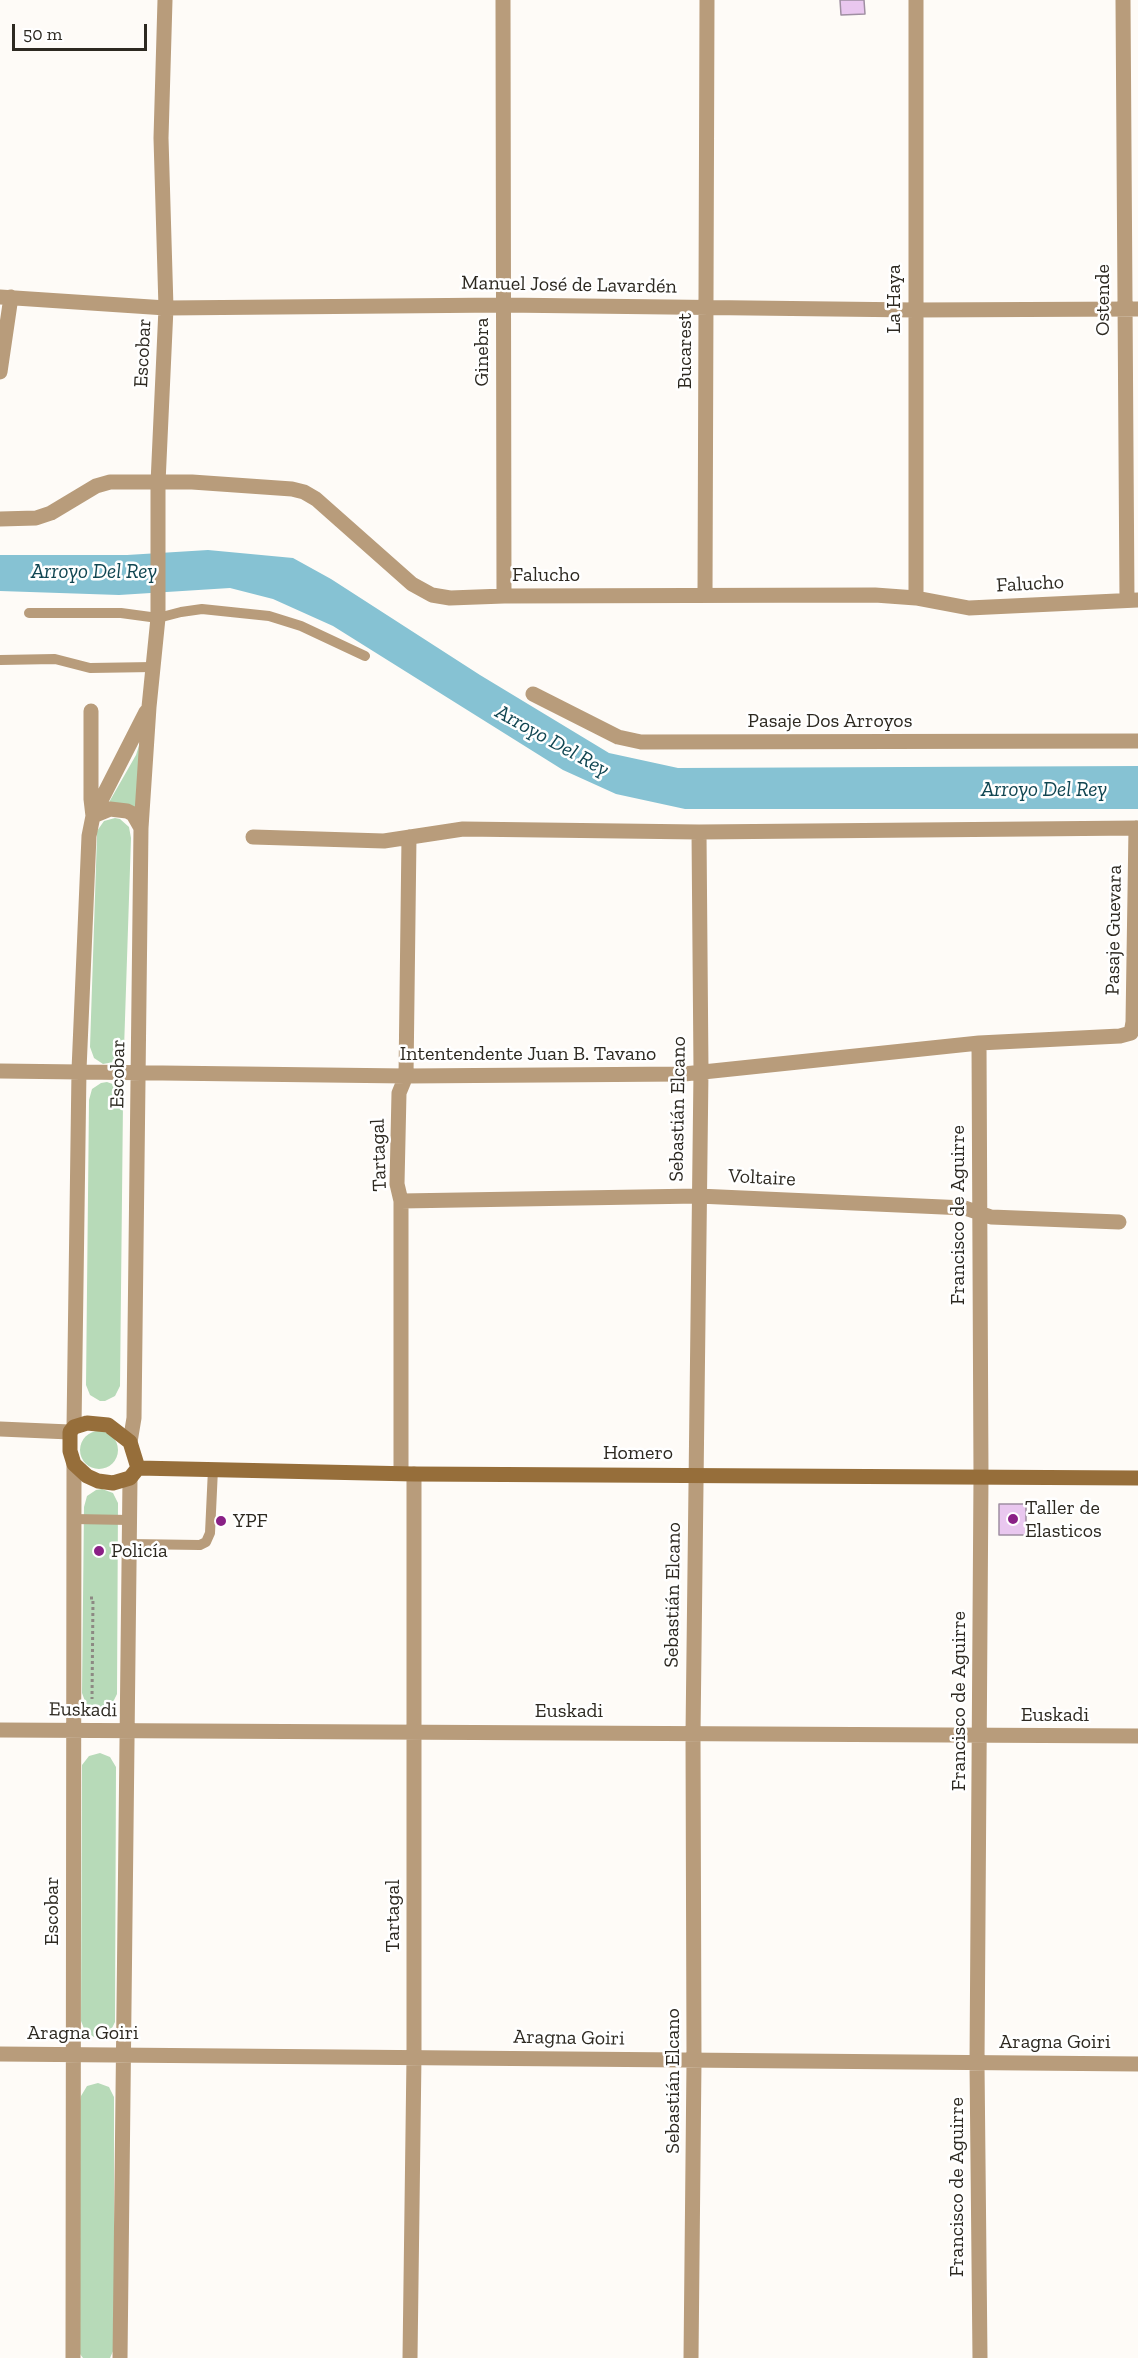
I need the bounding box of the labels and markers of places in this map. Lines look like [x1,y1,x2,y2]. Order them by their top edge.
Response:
place label: Taller de Elasticos [1025,1496,1102,1543]
place label: YPF [233,1509,268,1533]
marker: Taller de Elasticos [1006,1512,1020,1526]
marker: YPF [214,1514,228,1528]
place label: Policía [111,1539,168,1563]
marker: Policía [92,1544,106,1558]

